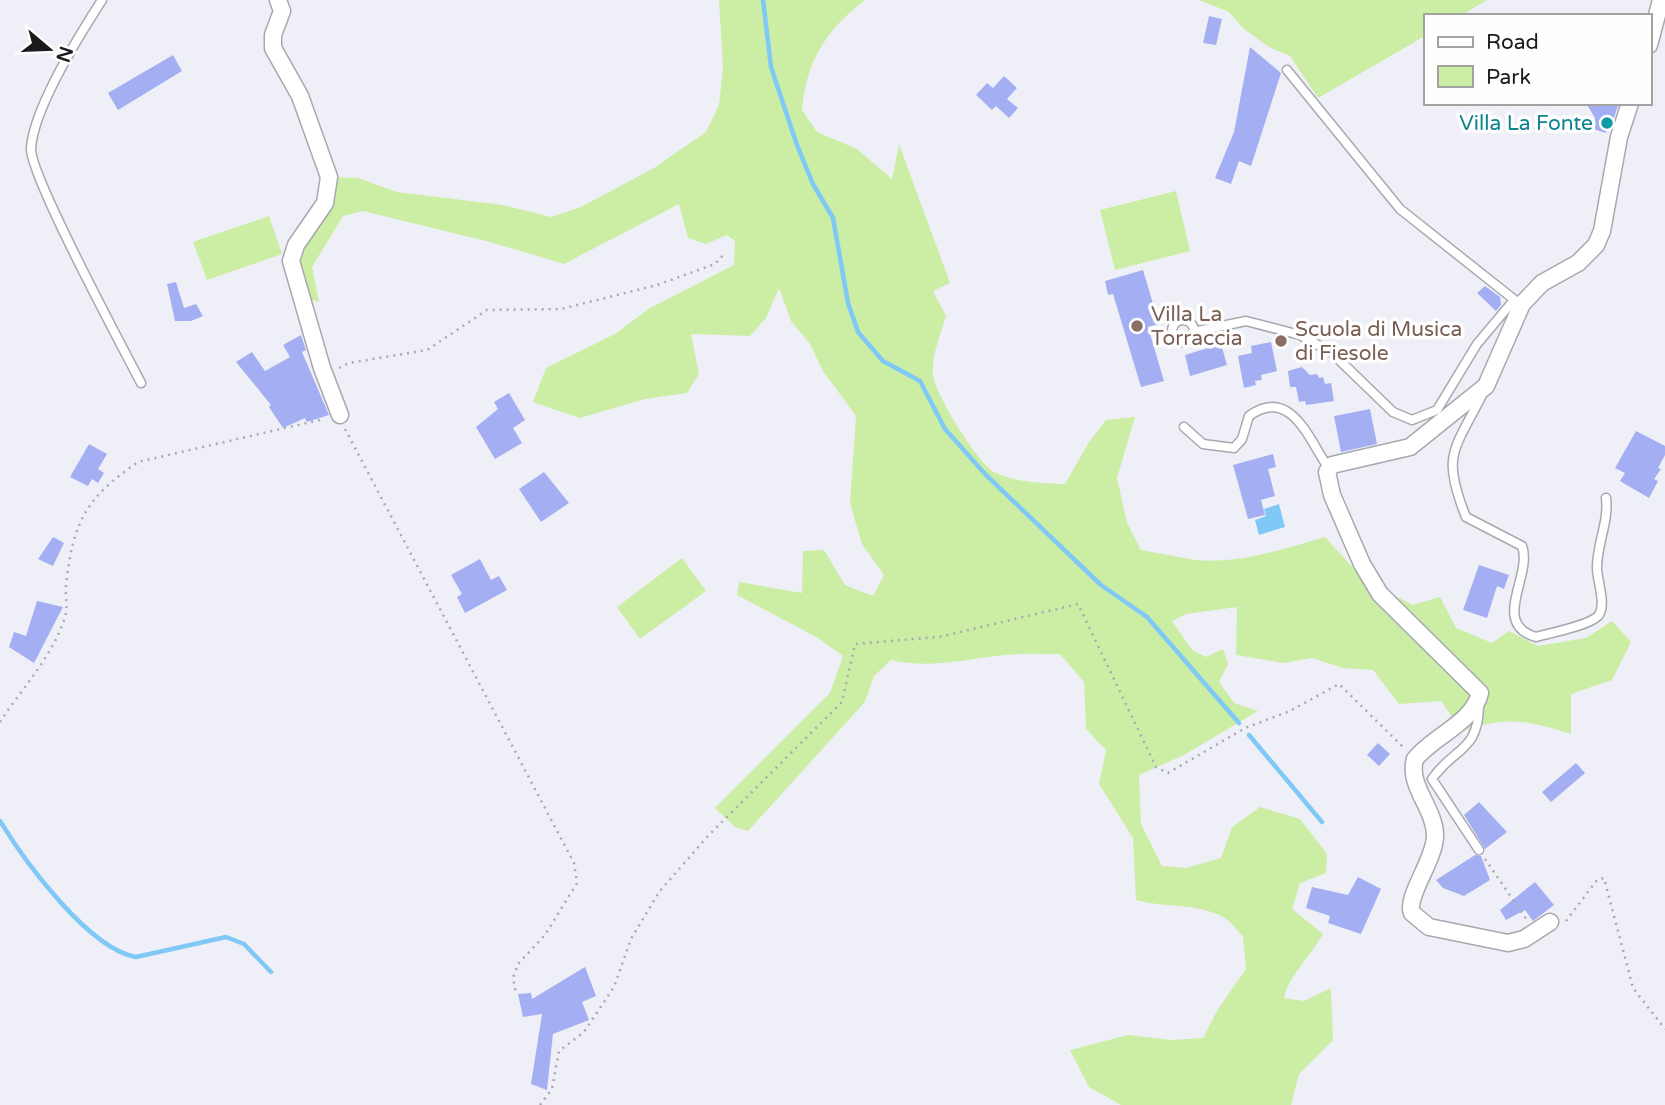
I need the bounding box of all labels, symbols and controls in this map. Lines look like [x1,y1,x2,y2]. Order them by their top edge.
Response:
north arrow [14,14,84,84]
legend [1424,14,1651,105]
text: Road [1486,30,1539,55]
text: N [51,43,77,65]
text: Park [1486,65,1531,90]
place label: Villa La Fonte [1459,111,1593,136]
marker: Villa La Fonte [1599,115,1615,131]
place label: Villa La Torraccia [1151,302,1242,351]
place label: Scuola di Musica di Fiesole [1295,317,1462,366]
marker: Villa La Torraccia [1129,318,1145,334]
marker: Scuola di Musica di Fiesole [1273,333,1289,349]

